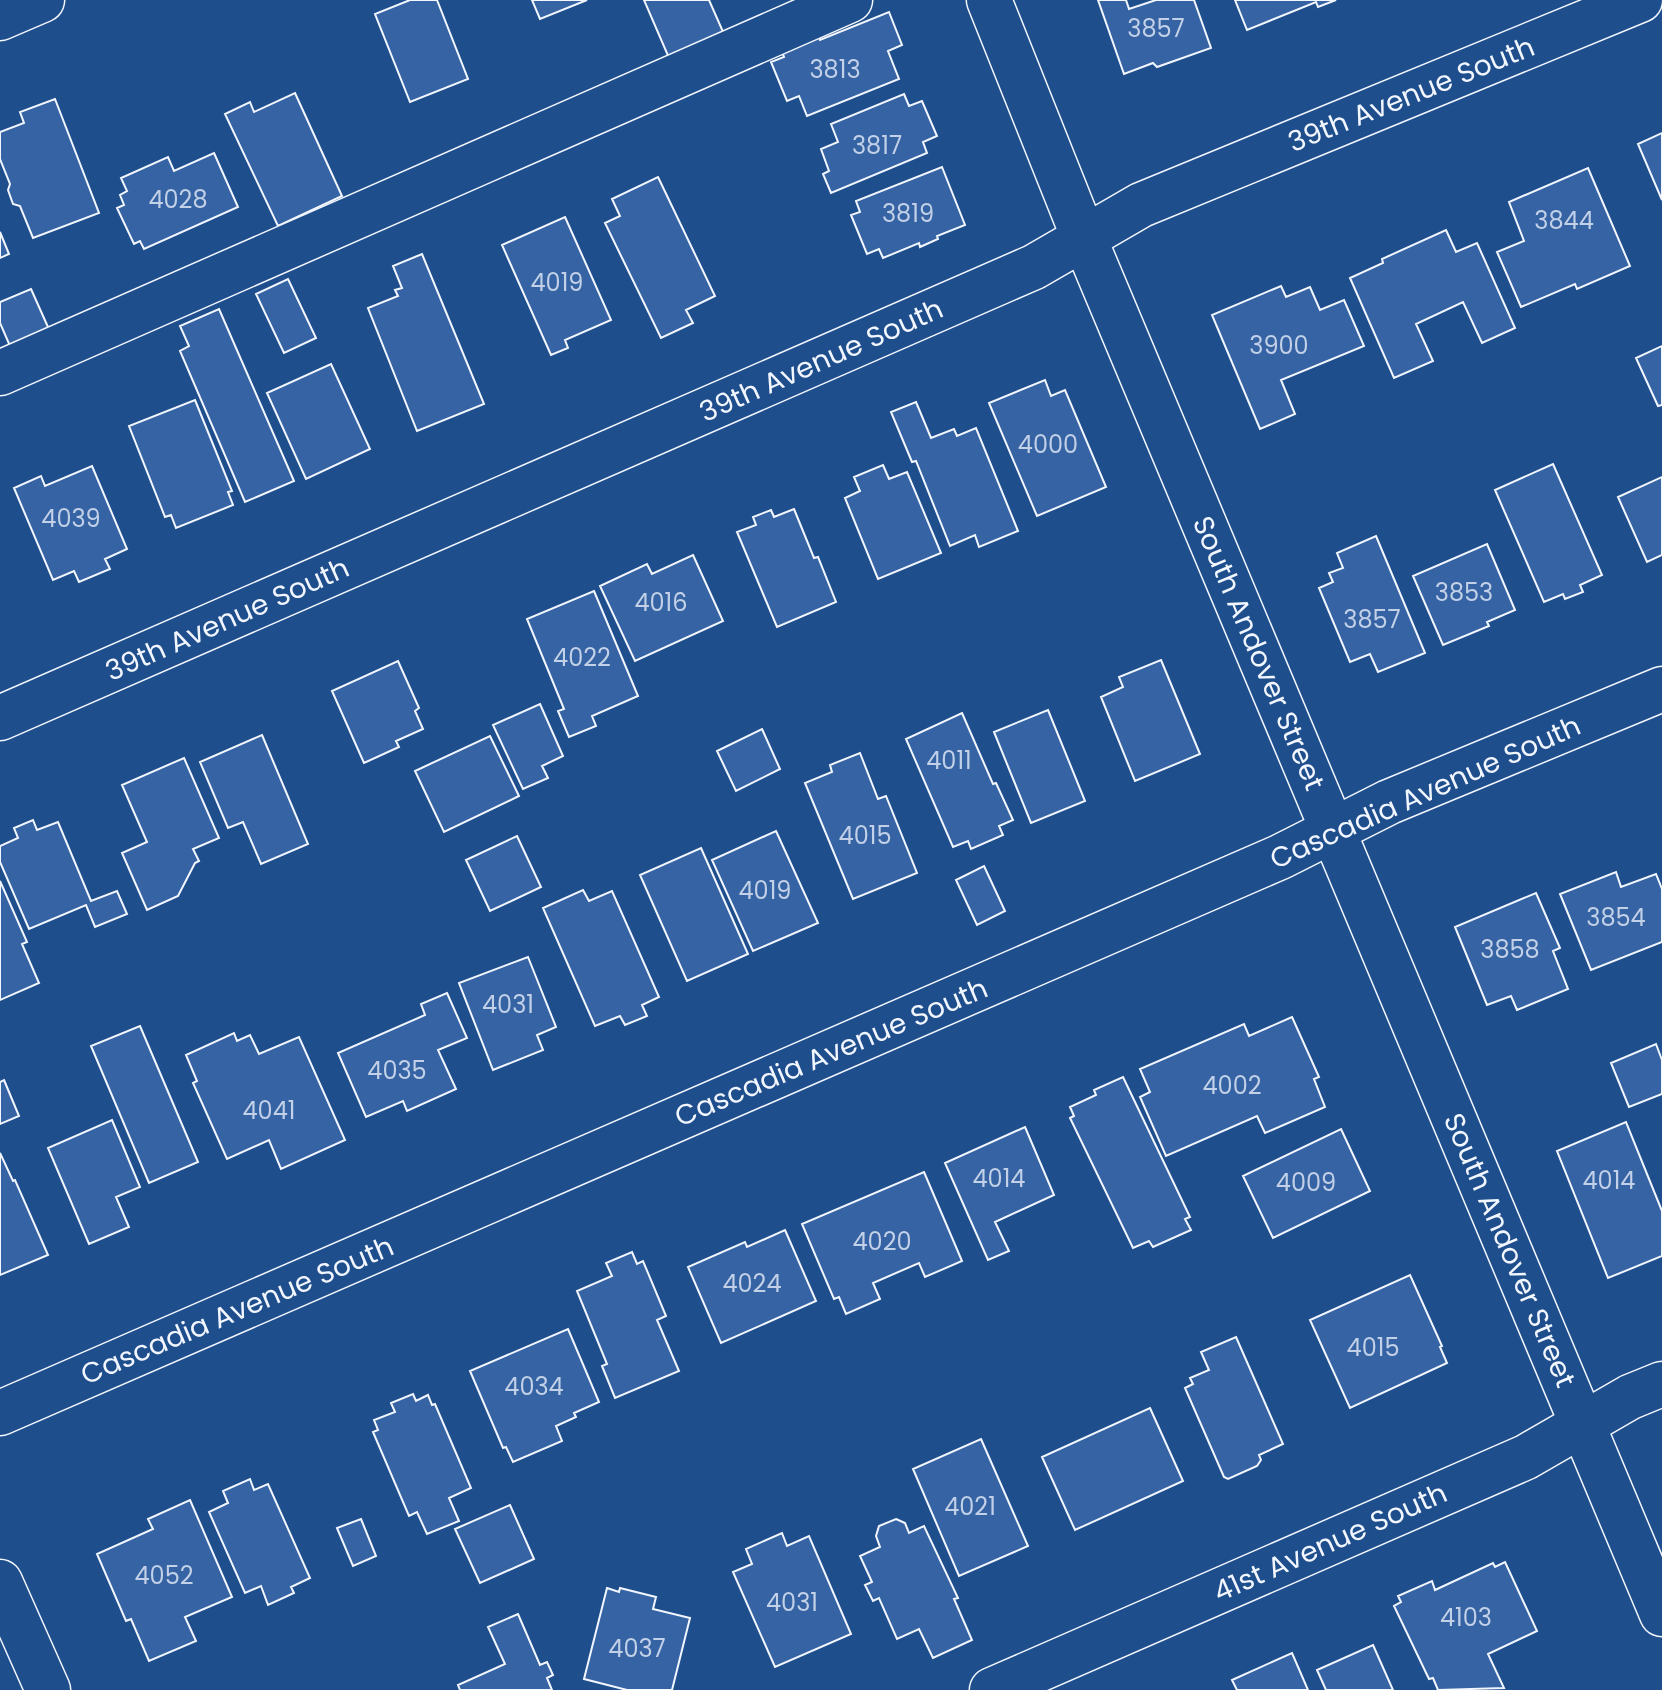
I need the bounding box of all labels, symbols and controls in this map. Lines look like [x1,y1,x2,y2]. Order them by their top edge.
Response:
house number: 3857 [1127,12,1185,45]
street label: 39th Avenue South [1282,27,1540,162]
house number: 3813 [809,53,861,86]
house number: 3817 [852,129,902,162]
house number: 4028 [148,183,208,216]
house number: 3819 [882,197,934,230]
house number: 3844 [1534,204,1594,237]
house number: 4019 [531,266,583,299]
street label: 39th Avenue South [693,289,949,432]
house number: 3900 [1249,329,1309,362]
house number: 4000 [1018,428,1078,461]
house number: 4039 [41,502,101,535]
street label: South Andover Street [1183,510,1334,796]
street label: 39th Avenue South [99,548,355,691]
house number: 3853 [1435,576,1493,609]
house number: 4016 [634,586,688,619]
house number: 3857 [1343,603,1401,636]
house number: 4022 [553,641,611,674]
street label: Cascadia Avenue South [1264,706,1587,879]
house number: 4011 [926,744,972,777]
house number: 4015 [839,819,891,852]
house number: 4019 [739,874,791,907]
house number: 3854 [1586,901,1646,934]
house number: 3858 [1480,933,1540,966]
street label: Cascadia Avenue South [669,969,994,1136]
house number: 4031 [482,988,534,1021]
house number: 4035 [367,1054,427,1087]
house number: 4002 [1202,1069,1262,1102]
house number: 4041 [243,1094,295,1127]
street label: South Andover Street [1434,1107,1585,1393]
house number: 4014 [973,1162,1025,1195]
house number: 4014 [1583,1164,1635,1197]
house number: 4009 [1276,1166,1336,1199]
house number: 4020 [852,1225,912,1258]
street label: Cascadia Avenue South [75,1227,400,1394]
house number: 4024 [722,1267,782,1300]
house number: 4015 [1347,1331,1399,1364]
house number: 4034 [504,1370,564,1403]
street label: 41st Avenue South [1207,1473,1453,1611]
house number: 4021 [944,1490,996,1523]
house number: 4052 [134,1559,194,1592]
house number: 4031 [766,1586,818,1619]
house number: 4103 [1440,1601,1492,1634]
house number: 4037 [608,1632,666,1665]

